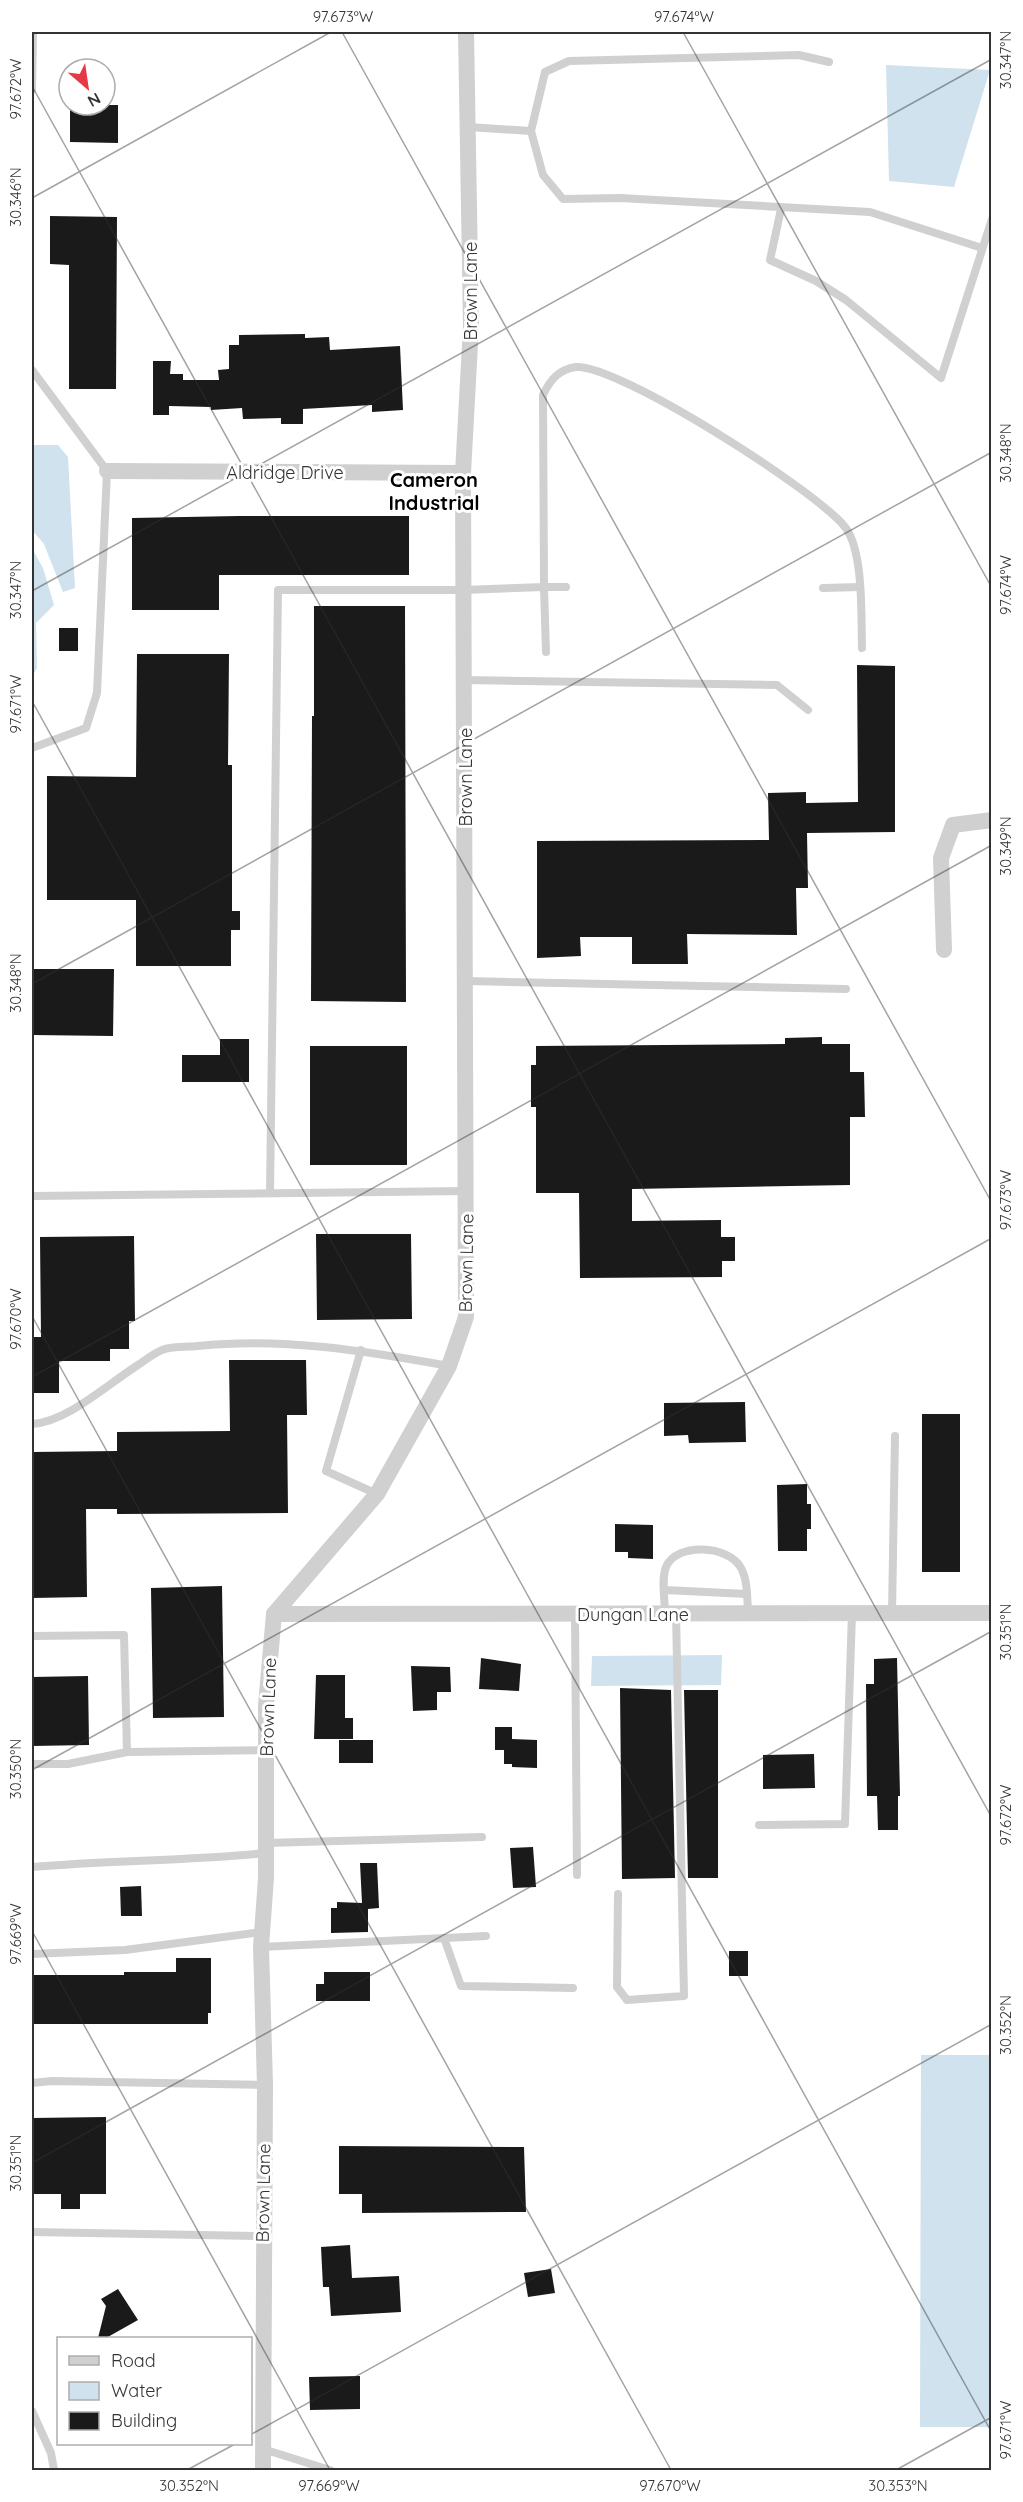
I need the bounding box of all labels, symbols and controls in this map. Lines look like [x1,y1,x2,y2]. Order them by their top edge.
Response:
text: 97.673°W [313,7,374,26]
text: 97.674°W [654,7,714,26]
text: 30.347°N [996,31,1015,89]
north arrow [57,57,117,117]
text: 97.672°W [6,58,25,119]
text: N [84,89,104,112]
text: 30.346°N [6,167,25,227]
street label: Brown Lane [459,241,482,341]
text: 30.348°N [996,423,1015,483]
street label: Aldridge Drive [226,461,344,484]
district label: Cameron Industrial [388,467,480,515]
text: 97.674°W [996,555,1015,615]
text: 30.347°N [6,561,25,619]
text: 97.671°W [6,674,25,733]
street label: Brown Lane [454,727,477,827]
text: 30.349°N [996,816,1015,876]
text: 30.348°N [6,953,25,1013]
text: 97.673°W [996,1169,1015,1230]
street label: Brown Lane [454,1213,478,1313]
text: 97.670°W [6,1288,25,1350]
street label: Dungan Lane [577,1603,689,1626]
text: 30.351°N [996,1604,1015,1661]
street label: Brown Lane [255,1657,281,1757]
text: 30.350°N [6,1739,25,1799]
text: 97.672°W [996,1784,1015,1845]
text: 97.669°W [6,1903,25,1965]
text: 30.352°N [996,1995,1015,2055]
text: 30.351°N [6,2135,25,2192]
street label: Brown Lane [251,2143,275,2243]
legend [57,2337,252,2445]
text: Road [111,2349,156,2372]
text: Water [111,2379,162,2402]
text: 97.671°W [996,2400,1015,2459]
text: Building [111,2409,177,2432]
text: 30.352°N [159,2476,219,2495]
text: 97.669°W [298,2476,360,2495]
text: 97.670°W [639,2476,701,2495]
text: 30.353°N [868,2476,928,2495]

